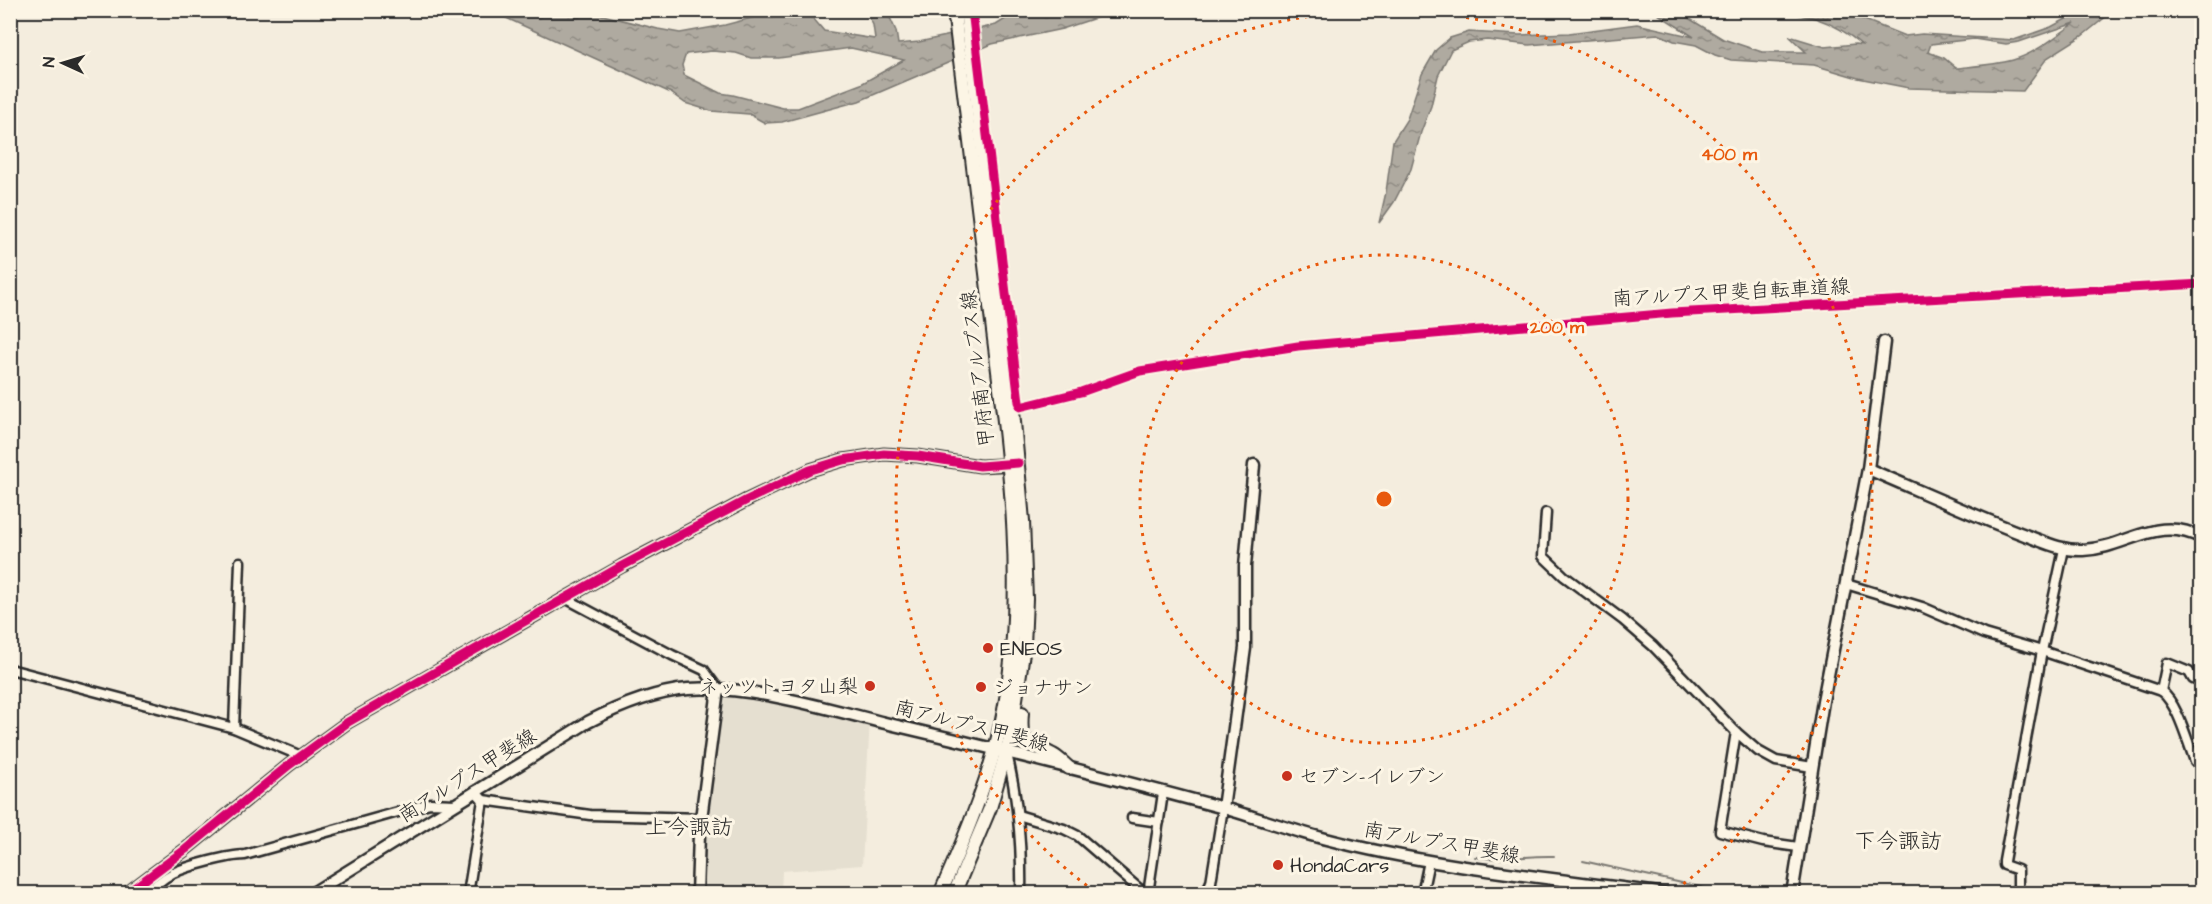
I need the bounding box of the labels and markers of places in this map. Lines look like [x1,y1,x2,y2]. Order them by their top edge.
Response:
centre of rings [1374,489,1394,509]
place label: ENEOS [1000,635,1063,663]
marker: ENEOS [981,641,995,655]
place label: ネッツトヨタ山梨 [699,673,858,701]
place label: ジョナサン [993,674,1093,702]
marker: ネッツトヨタ山梨 [863,679,877,693]
marker: ジョナサン [974,680,988,694]
place label: セブン-イレブン [1299,763,1445,791]
marker: セブン-イレブン [1280,769,1294,783]
place label: HondaCars [1290,852,1389,880]
marker: HondaCars [1271,858,1285,872]

